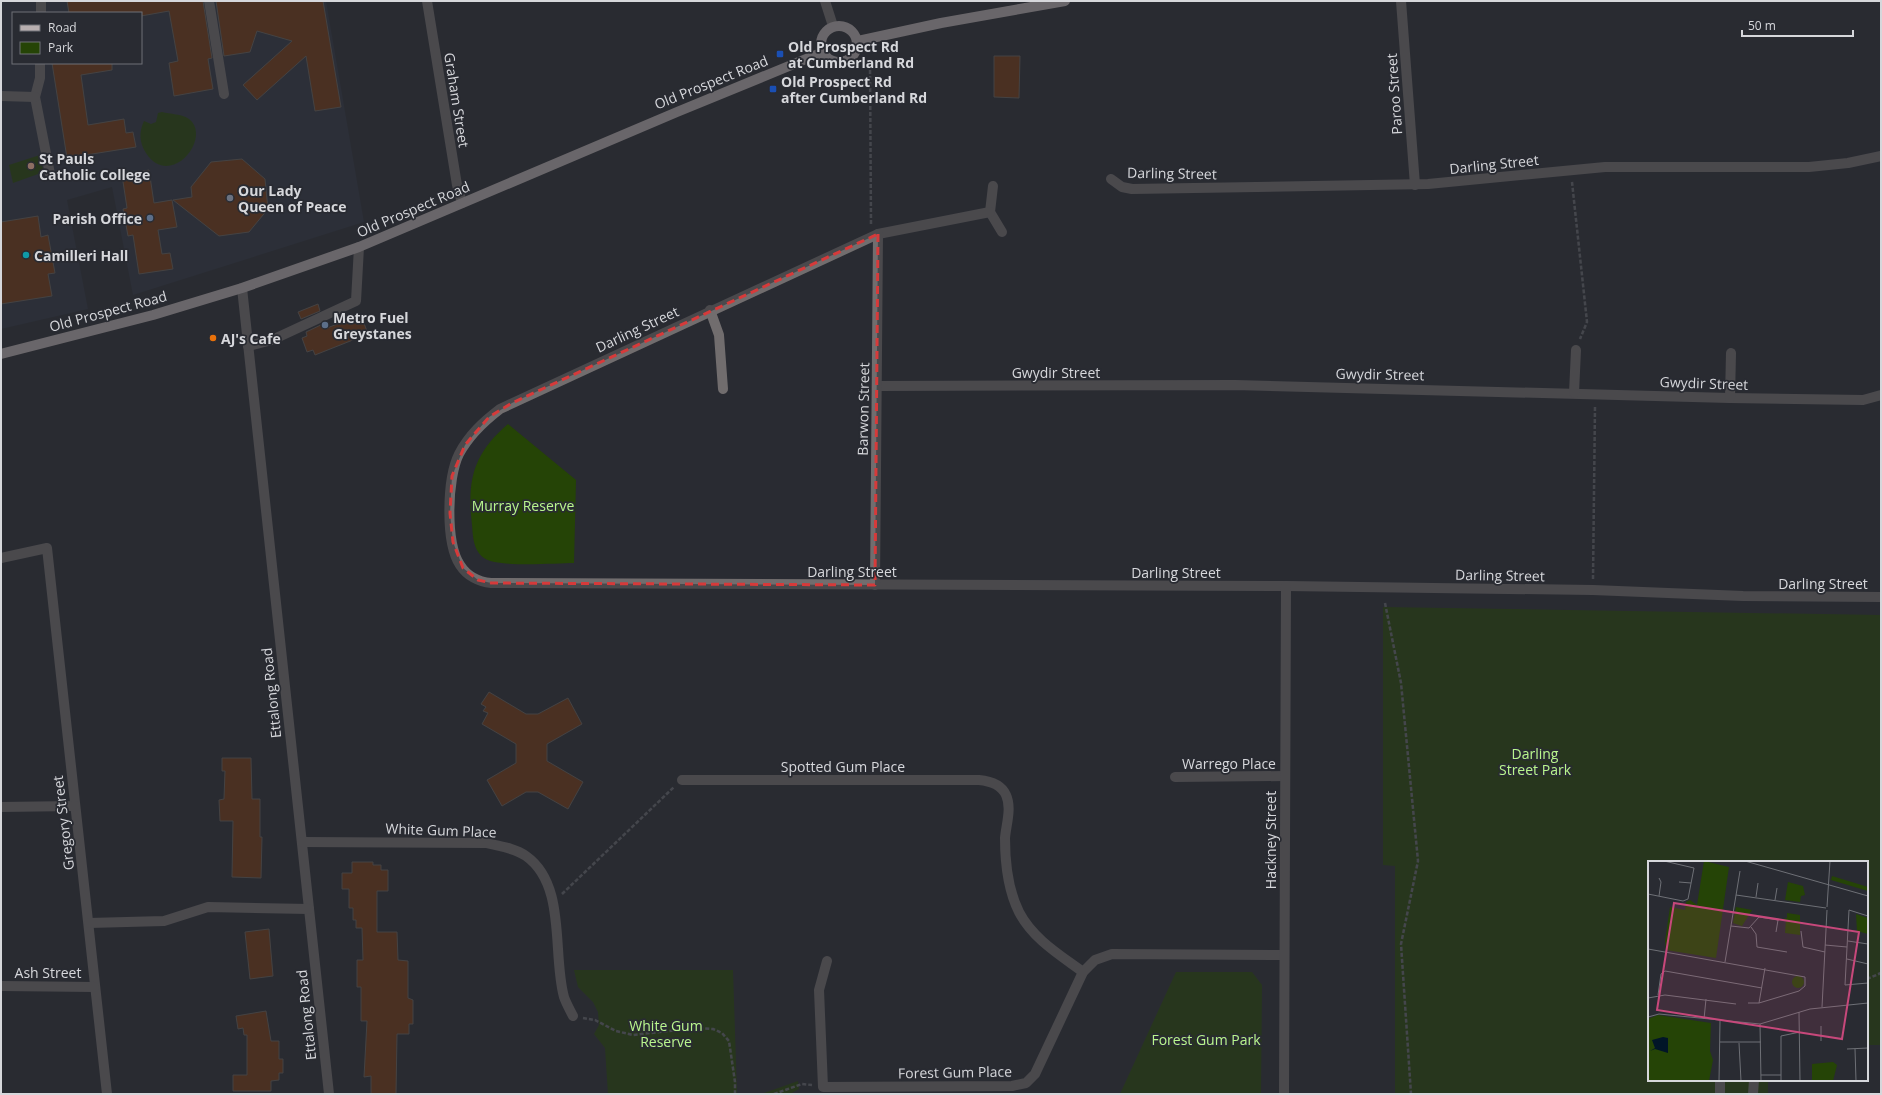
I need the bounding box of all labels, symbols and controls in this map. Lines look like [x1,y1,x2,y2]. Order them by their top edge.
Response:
legend [12,12,142,64]
scale bar [1742,12,1853,38]
text: 50 m [1748,17,1776,34]
text: Road [48,19,77,36]
place label: Old Prospect Rd at Cumberland Rd [788,37,914,72]
text: Park [48,39,74,56]
marker: Old Prospect Rd at Cumberland Rd [775,49,785,59]
street label: Graham Street [440,51,474,149]
street label: Old Prospect Road [651,51,771,113]
street label: Paroo Street [1382,53,1406,135]
place label: Old Prospect Rd after Cumberland Rd [781,72,927,107]
marker: Old Prospect Rd after Cumberland Rd [768,84,778,94]
place label: St Pauls Catholic College [39,149,150,184]
street label: Darling Street [1448,150,1540,178]
marker: St Pauls Catholic College [26,161,36,171]
street label: Darling Street [1127,163,1217,183]
street label: Old Prospect Road [354,177,472,241]
place label: Our Lady Queen of Peace [238,181,346,216]
marker: Our Lady Queen of Peace [225,193,235,203]
place label: Parish Office [53,209,142,228]
marker: Parish Office [145,213,155,223]
place label: Camilleri Hall [34,246,128,265]
marker: Camilleri Hall [21,250,31,260]
street label: Old Prospect Road [47,286,169,336]
street label: Darling Street [592,301,682,357]
place label: Metro Fuel Greystanes [333,308,412,343]
marker: Metro Fuel Greystanes [320,320,330,330]
place label: AJ's Cafe [221,329,281,348]
marker: AJ's Cafe [208,333,218,343]
street label: Barwon Street [853,362,873,456]
street label: Gwydir Street [1012,363,1100,382]
street label: Gwydir Street [1336,364,1424,384]
street label: Gwydir Street [1659,372,1749,394]
park label: Murray Reserve [472,496,574,515]
street label: Darling Street [807,562,897,581]
street label: Darling Street [1131,563,1221,582]
street label: Darling Street [1455,565,1545,585]
street label: Darling Street [1778,574,1868,593]
street label: Ettalong Road [257,647,285,739]
park label: Darling Street Park [1499,744,1572,779]
street label: Warrego Place [1182,754,1276,773]
street label: Spotted Gum Place [781,757,905,776]
street label: Gregory Street [48,775,78,871]
street label: Hackney Street [1261,791,1280,889]
street label: White Gum Place [385,819,497,841]
inset map [1648,861,1868,1081]
street label: Ash Street [15,963,81,982]
street label: Ettalong Road [292,969,320,1061]
park label: White Gum Reserve [629,1016,703,1051]
park label: Forest Gum Park [1151,1030,1261,1049]
street label: Forest Gum Place [898,1062,1012,1082]

